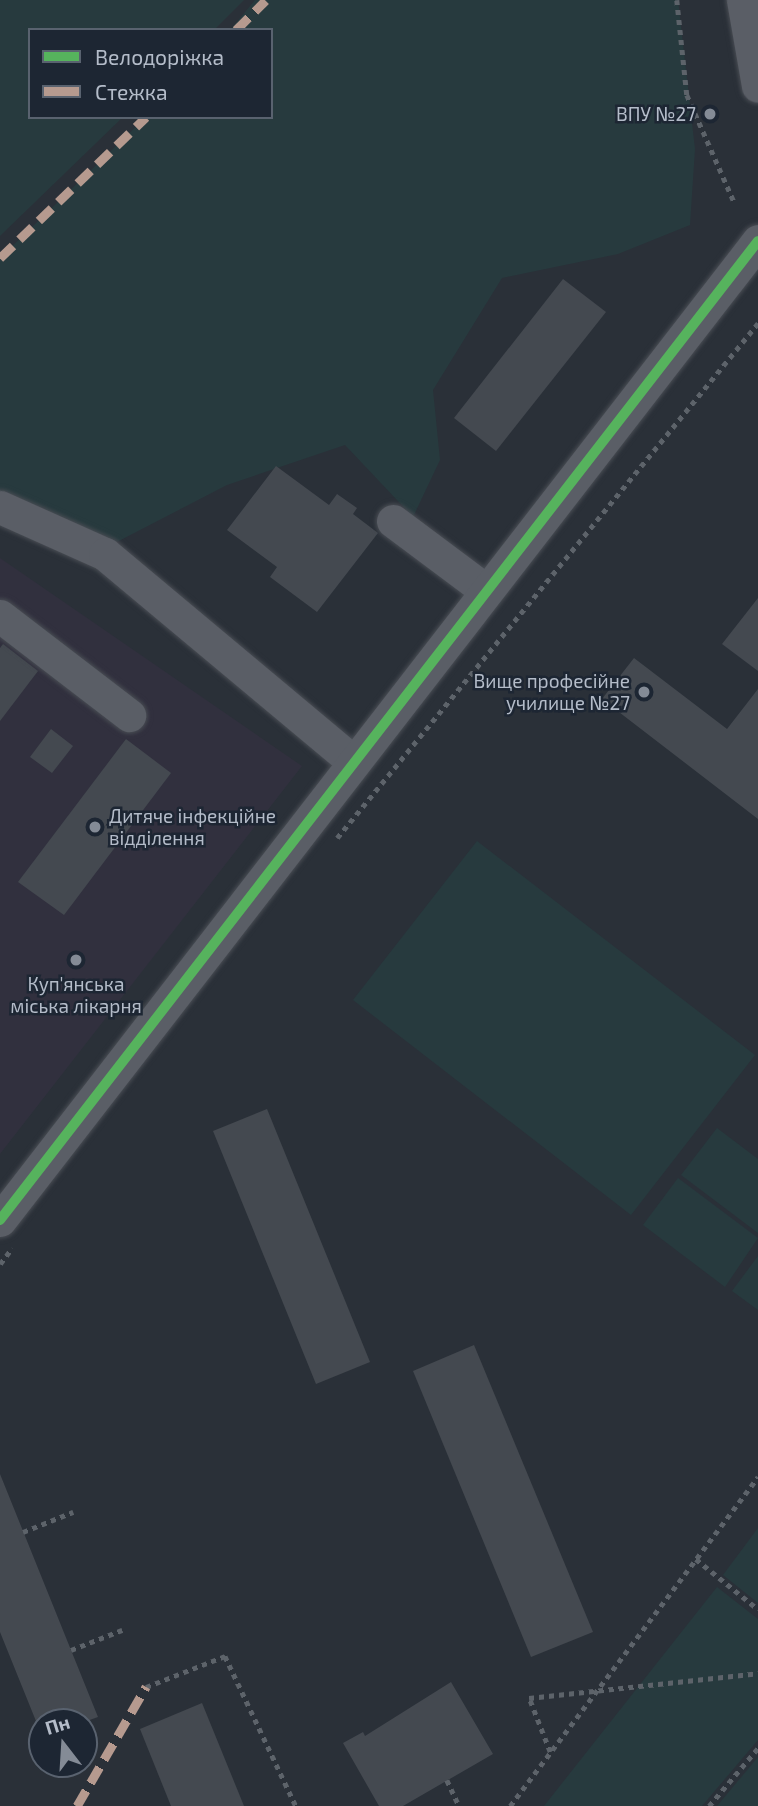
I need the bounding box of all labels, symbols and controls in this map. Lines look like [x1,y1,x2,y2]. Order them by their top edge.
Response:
legend [28,28,273,119]
text: Велодоріжка [95,44,224,69]
text: Стежка [95,79,168,104]
place label: ВПУ №27 [616,103,696,125]
marker: ВПУ №27 [702,106,718,122]
place label: Вище професійне училище №27 [473,670,630,714]
marker: Вище професійне училище №27 [636,684,652,700]
place label: Дитяче інфекційне відділення [109,805,276,849]
marker: Дитяче інфекційне відділення [87,819,103,835]
marker: Куп'янська міська лікарня [66,950,86,970]
place label: Куп'янська міська лікарня [10,973,142,1017]
north arrow [28,1708,98,1778]
text: Пн [42,1710,72,1739]

